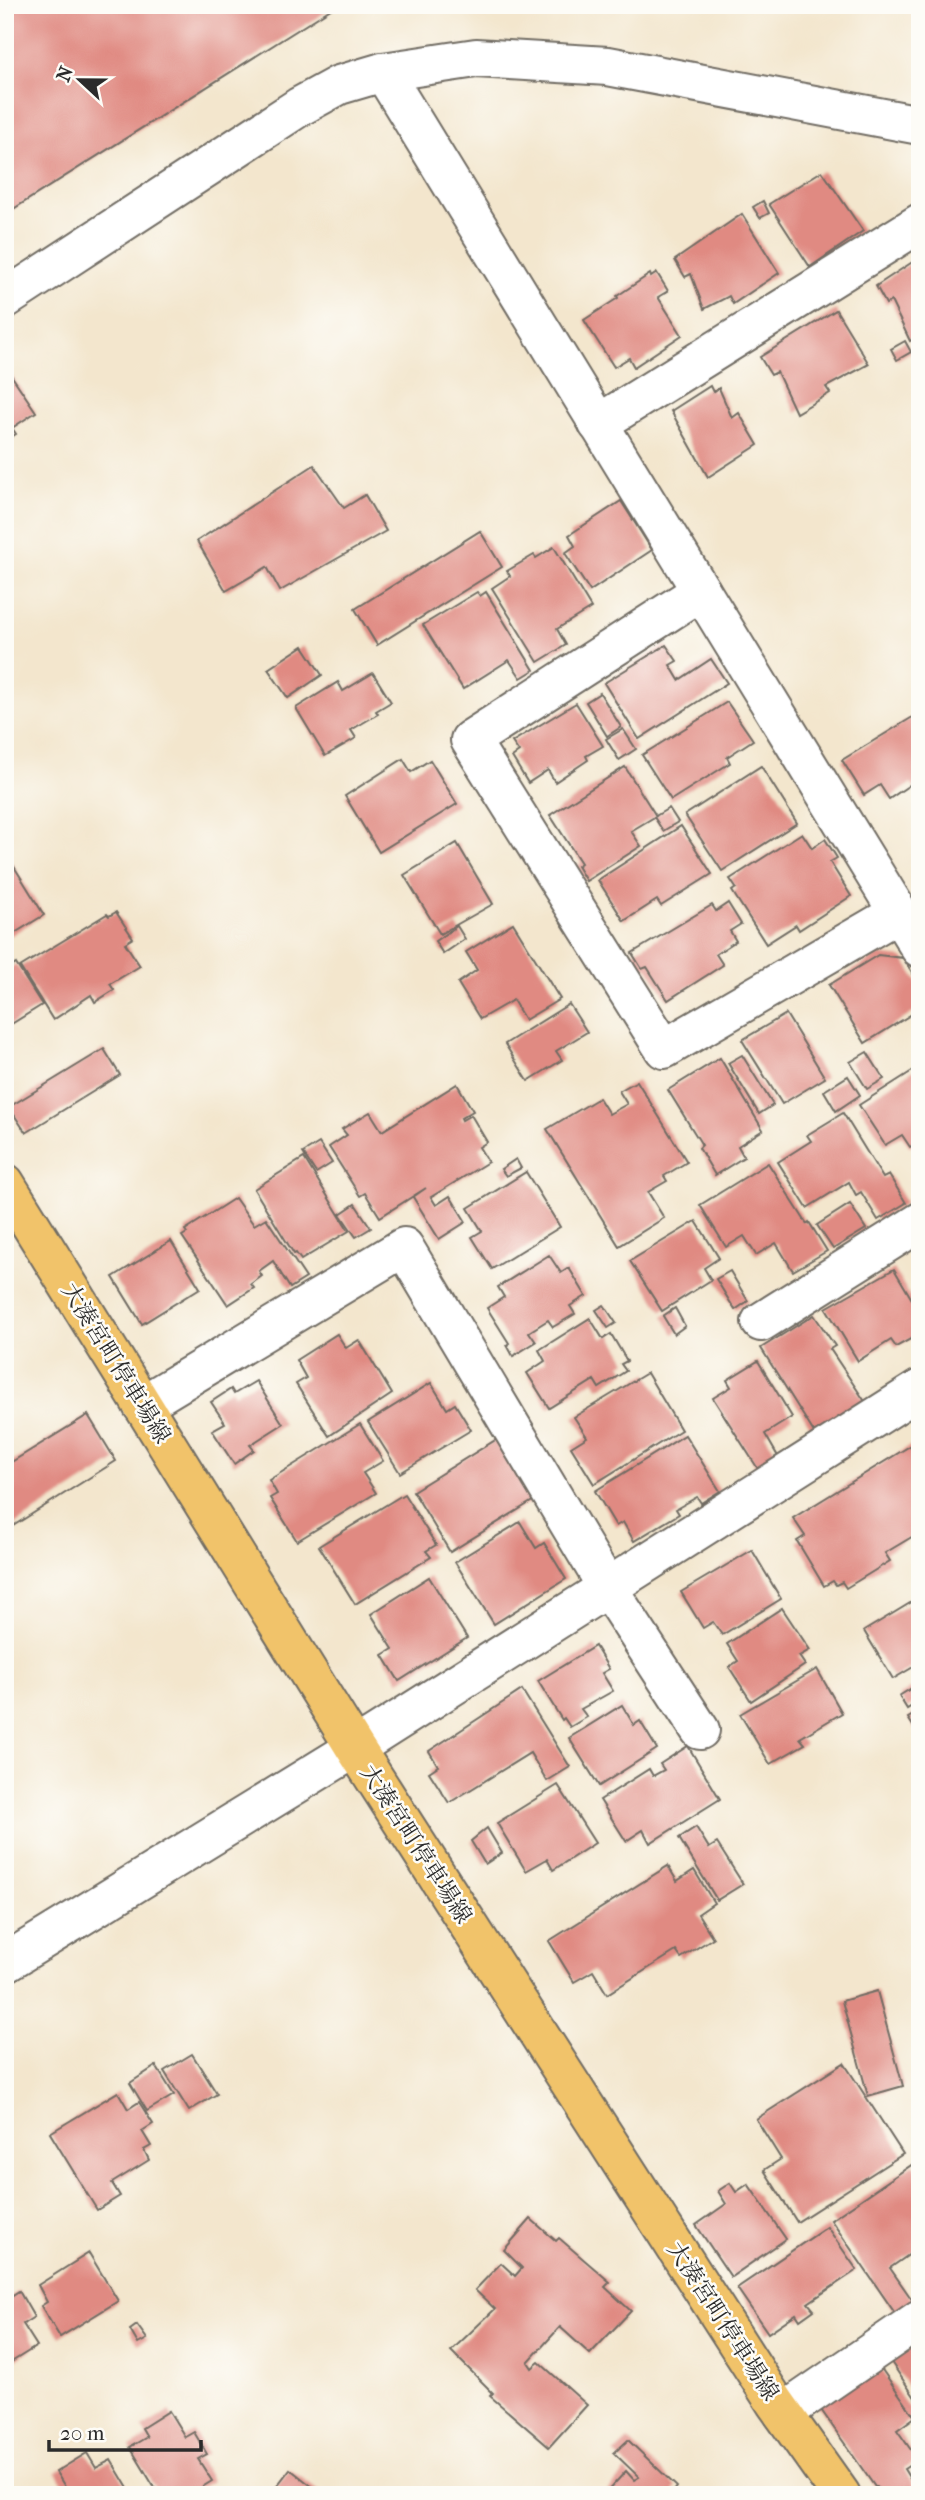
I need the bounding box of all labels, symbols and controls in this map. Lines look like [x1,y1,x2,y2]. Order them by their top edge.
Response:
north arrow [46,46,116,116]
text: N [52,63,78,85]
street label: 大湊宮町停車場線 [56,1278,176,1448]
street label: 大湊宮町停車場線 [355,1759,477,1929]
street label: 大湊宮町停車場線 [662,2236,784,2406]
scale bar [49,2409,201,2453]
text: 20 m [60,2421,105,2445]

